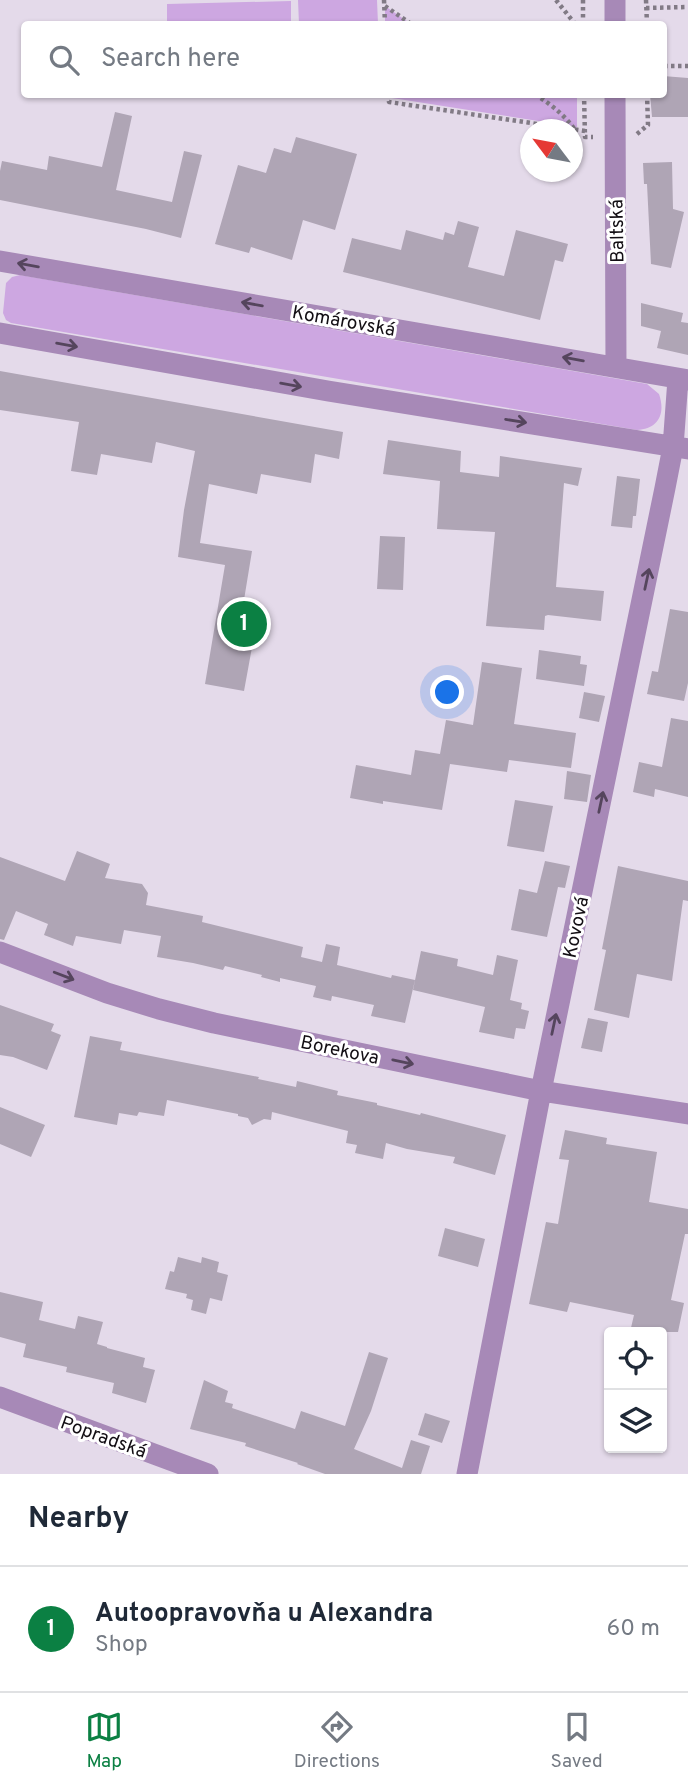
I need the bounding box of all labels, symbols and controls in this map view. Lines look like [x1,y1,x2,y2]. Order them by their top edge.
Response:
search box [21,21,667,98]
icon: search [45,41,83,79]
text: Search here [101,43,240,76]
north arrow [520,119,583,182]
street label: Baltská [605,199,631,263]
one-way arrow [17,258,40,272]
one-way arrow [241,297,264,310]
street label: Komárovská [290,301,397,343]
one-way arrow [55,339,78,352]
one-way arrow [562,352,585,365]
one-way arrow [279,379,302,392]
one-way arrow [504,415,527,428]
one-way arrow [640,568,654,591]
pin: 1 [221,598,267,650]
your location [430,675,464,709]
one-way arrow [594,791,608,814]
street label: Kovová [559,894,595,960]
one-way arrow [52,971,74,984]
one-way arrow [548,1013,562,1036]
street label: Borekova [298,1031,381,1071]
one-way arrow [391,1056,414,1070]
map controls [604,1327,667,1453]
button: locate [604,1327,667,1390]
button: layers [604,1390,667,1453]
street label: Popradská [57,1411,150,1465]
text: Nearby [28,1501,129,1538]
text: Autoopravovňa u Alexandra [95,1598,433,1631]
text: 1 [46,1615,56,1644]
text: 60 m [607,1615,660,1644]
text: Shop [95,1631,148,1660]
tab: Map [85,1708,123,1774]
tab: Directions [294,1708,380,1774]
tab: Saved [551,1708,603,1774]

